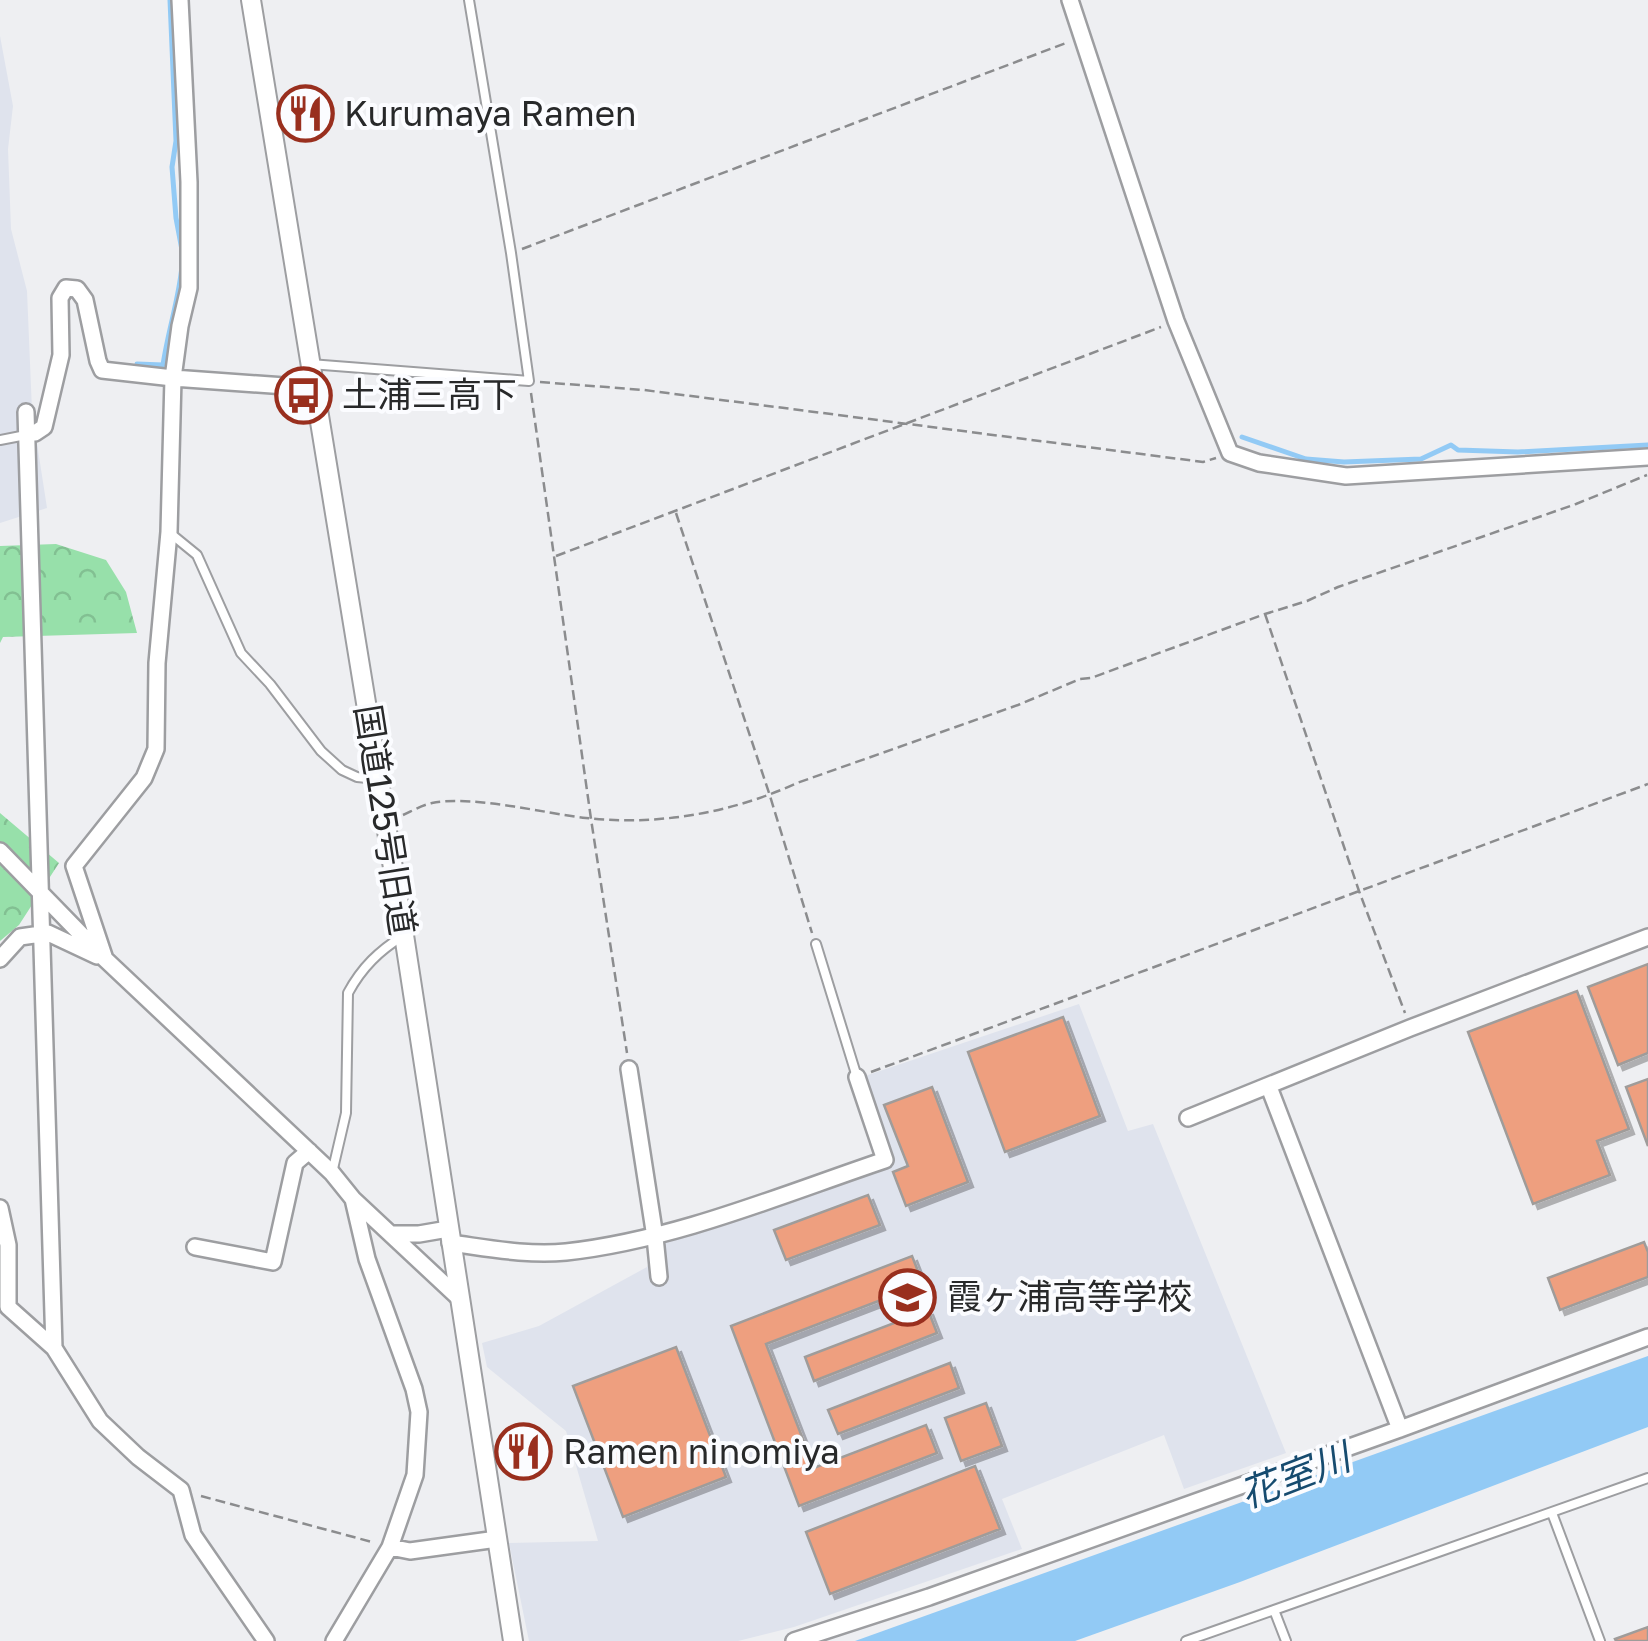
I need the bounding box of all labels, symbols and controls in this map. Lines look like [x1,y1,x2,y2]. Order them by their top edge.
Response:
restaurant icon: Kurumaya Ramen [275,84,335,144]
place label: Kurumaya Ramen [344,92,637,134]
bus stop icon: 土浦三高下 [273,365,333,425]
place label: 土浦三高下 [342,373,517,415]
street label: 国道125号旧道 [347,702,425,938]
school or university icon: 霞ヶ浦高等学校 [878,1267,938,1327]
place label: 霞ヶ浦高等学校 [947,1275,1192,1317]
restaurant icon: Ramen ninomiya [494,1422,554,1482]
place label: Ramen ninomiya [563,1430,840,1472]
water label: 花室川 [1233,1432,1359,1516]

